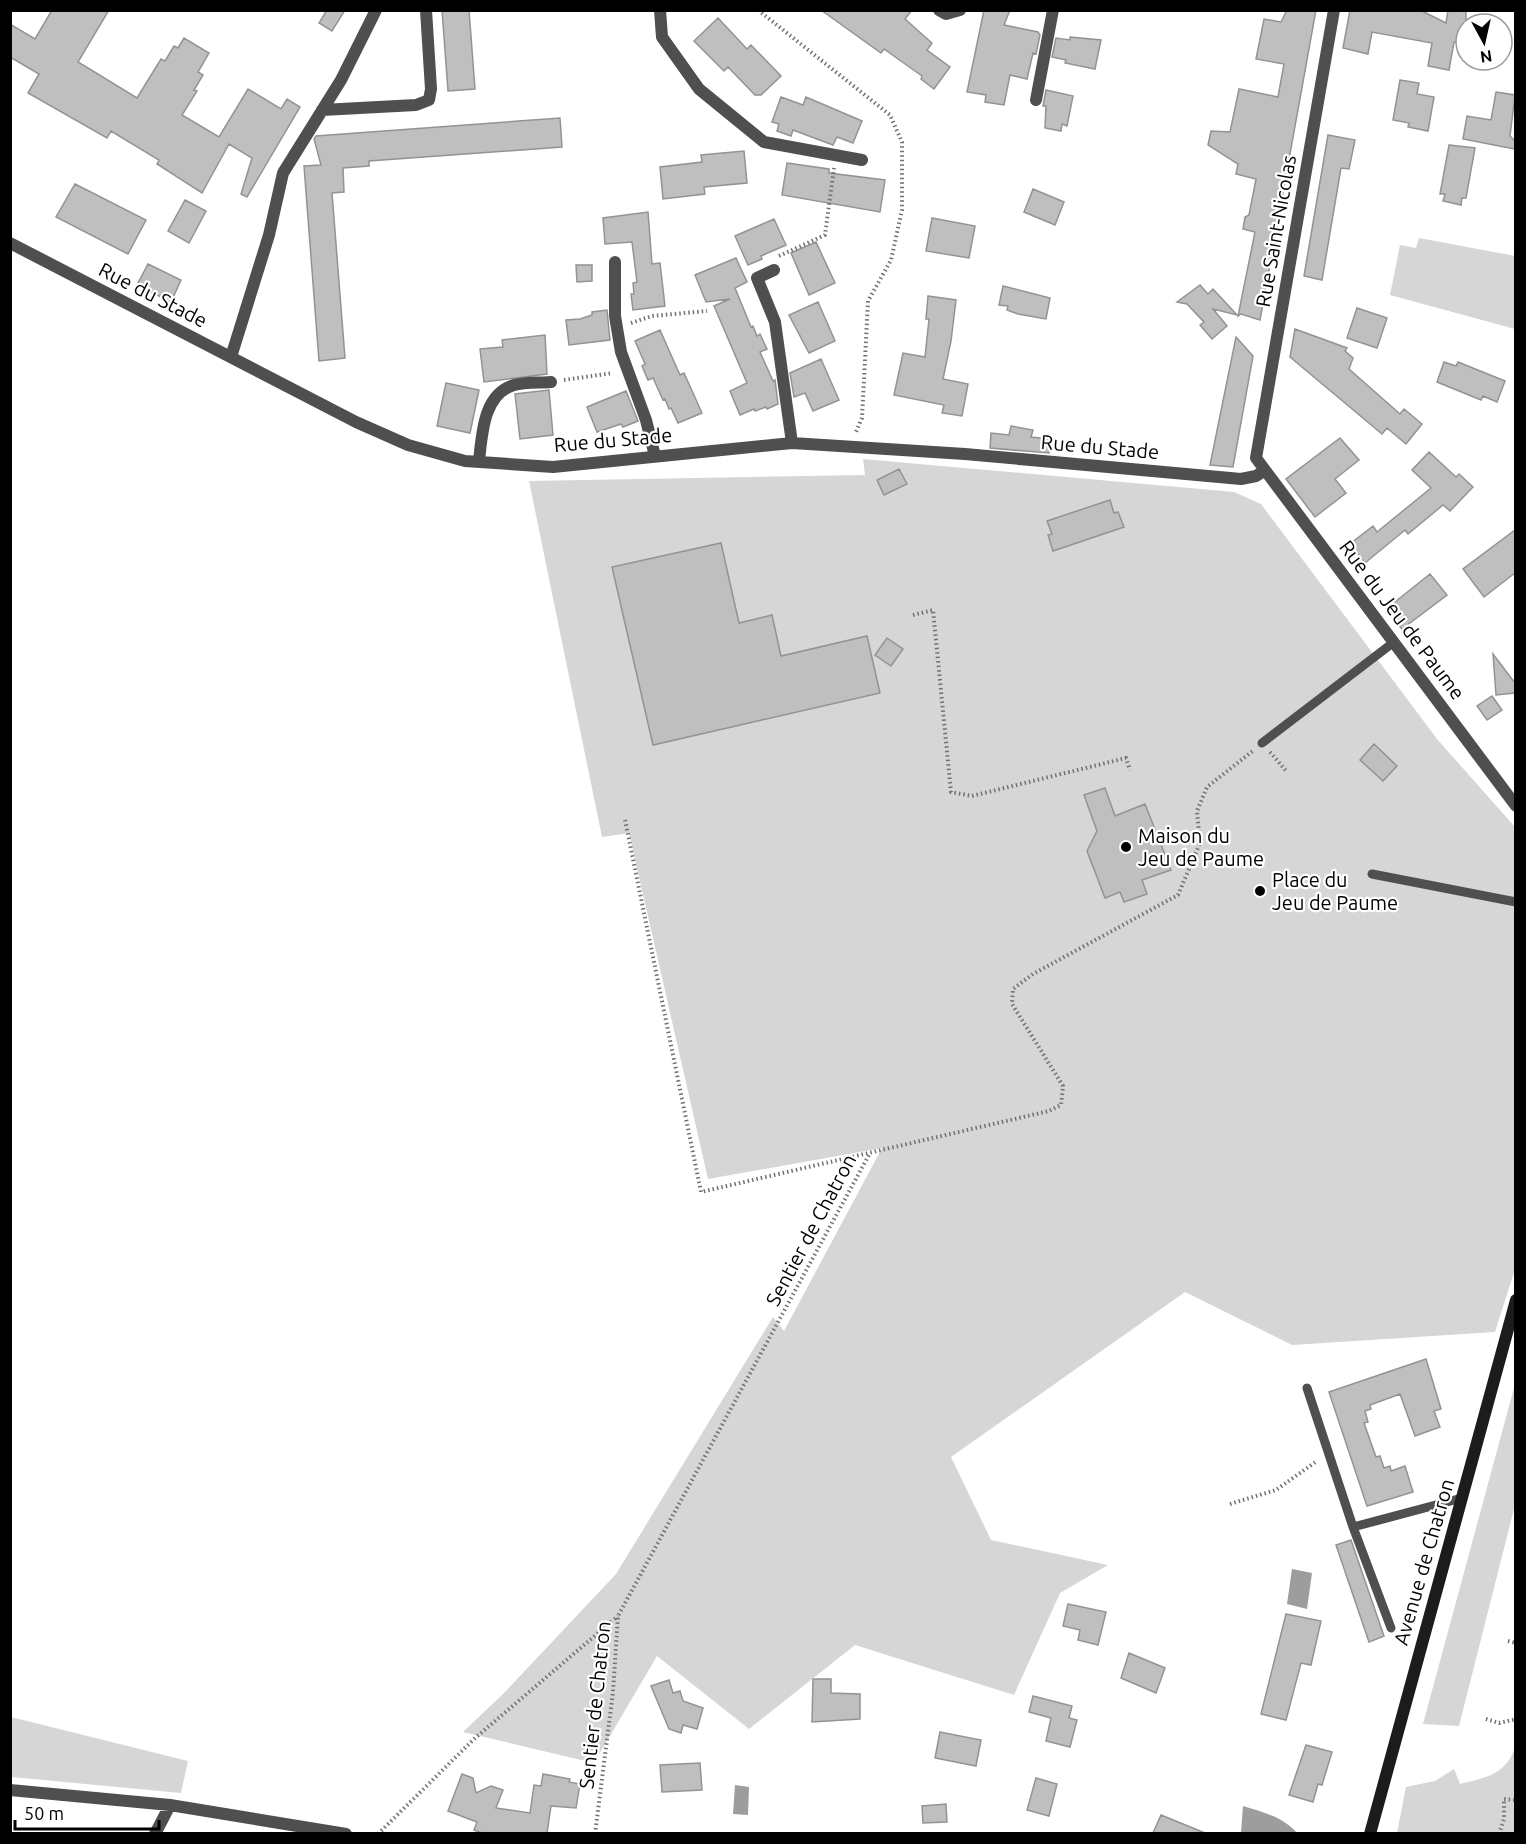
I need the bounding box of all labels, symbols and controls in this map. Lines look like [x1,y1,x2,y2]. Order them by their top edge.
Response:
north arrow [1454,12,1514,72]
text: N [1479,47,1493,67]
street label: Rue Saint-Nicolas [1251,153,1300,309]
street label: Rue du Stade [95,257,211,332]
street label: Rue du Stade [553,423,673,456]
street label: Rue du Stade [1040,430,1160,463]
street label: Rue du Jeu de Paume [1335,536,1470,704]
place label: Maison du Jeu de Paume [1138,824,1264,870]
marker: Maison du Jeu de Paume [1119,840,1133,854]
place label: Place du Jeu de Paume [1272,868,1398,914]
marker: Place du Jeu de Paume [1253,884,1267,898]
street label: Sentier de Chatron [761,1150,860,1310]
street label: Avenue de Chatron [1389,1476,1458,1648]
street label: Sentier de Chatron [574,1620,615,1790]
scale bar [15,1793,159,1831]
text: 50 m [24,1803,64,1823]

